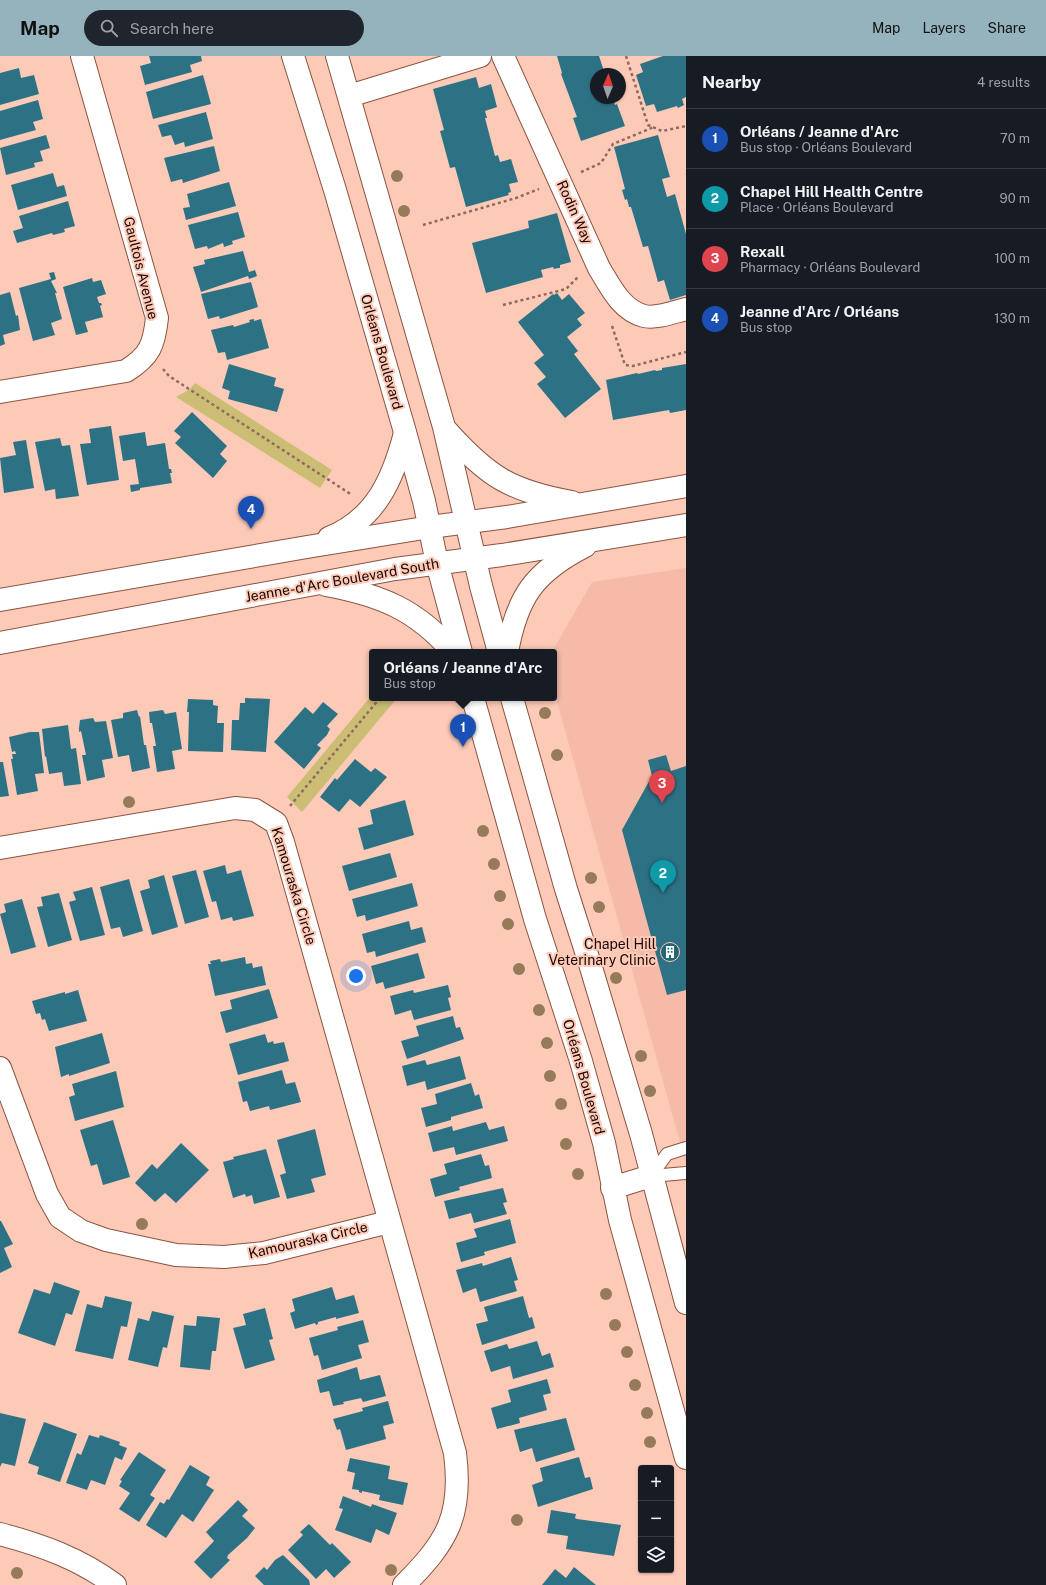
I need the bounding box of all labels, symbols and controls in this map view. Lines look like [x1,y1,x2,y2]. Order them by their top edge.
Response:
search box [84,10,364,46]
text: Map [20,17,60,39]
icon: search [98,17,120,39]
text: Search here [130,20,214,37]
text: Map [872,20,900,36]
text: Layers [922,20,966,36]
text: Share [988,20,1026,36]
north arrow [590,68,626,104]
text: Nearby [702,72,761,92]
text: 4 results [977,75,1030,90]
text: Orléans / Jeanne d'Arc [740,123,899,140]
text: 1 [712,131,718,146]
text: 70 m [1000,131,1030,146]
text: Bus stop · Orléans Boulevard [740,140,912,155]
street label: Rodin Way [554,178,596,247]
text: Chapel Hill Health Centre [740,183,923,200]
text: 2 [711,191,719,206]
text: 90 m [1000,191,1030,206]
text: Place · Orléans Boulevard [740,200,894,215]
street label: Gaultois Avenue [121,215,161,321]
text: Rexall [740,243,785,260]
text: 3 [711,251,719,266]
text: 100 m [994,251,1030,266]
text: Pharmacy · Orléans Boulevard [740,260,920,275]
street label: Orléans Boulevard [358,293,406,411]
text: Jeanne d'Arc / Orléans [740,303,899,320]
text: 4 [711,311,719,326]
text: 130 m [994,311,1030,326]
text: Bus stop [740,320,792,335]
pin: 4 [238,496,264,529]
street label: Jeanne-d'Arc Boulevard South [244,555,440,605]
popup [369,649,557,701]
text: Orléans / Jeanne d'Arc [383,659,543,676]
text: Bus stop [383,676,436,691]
pin: 1 [450,714,476,747]
pin: 3 [649,770,675,803]
street label: Kamouraska Circle [269,825,320,947]
pin: 2 [650,860,676,893]
place label: Chapel Hill Veterinary Clinic [549,936,656,968]
building icon: Chapel Hill Veterinary Clinic [659,941,681,963]
your location [346,966,366,986]
street label: Orléans Boulevard [560,1018,608,1136]
street label: Kamouraska Circle [247,1218,369,1262]
map controls [638,1465,674,1573]
button: + [638,1465,674,1501]
button: − [638,1501,674,1537]
button: layers [638,1537,674,1573]

